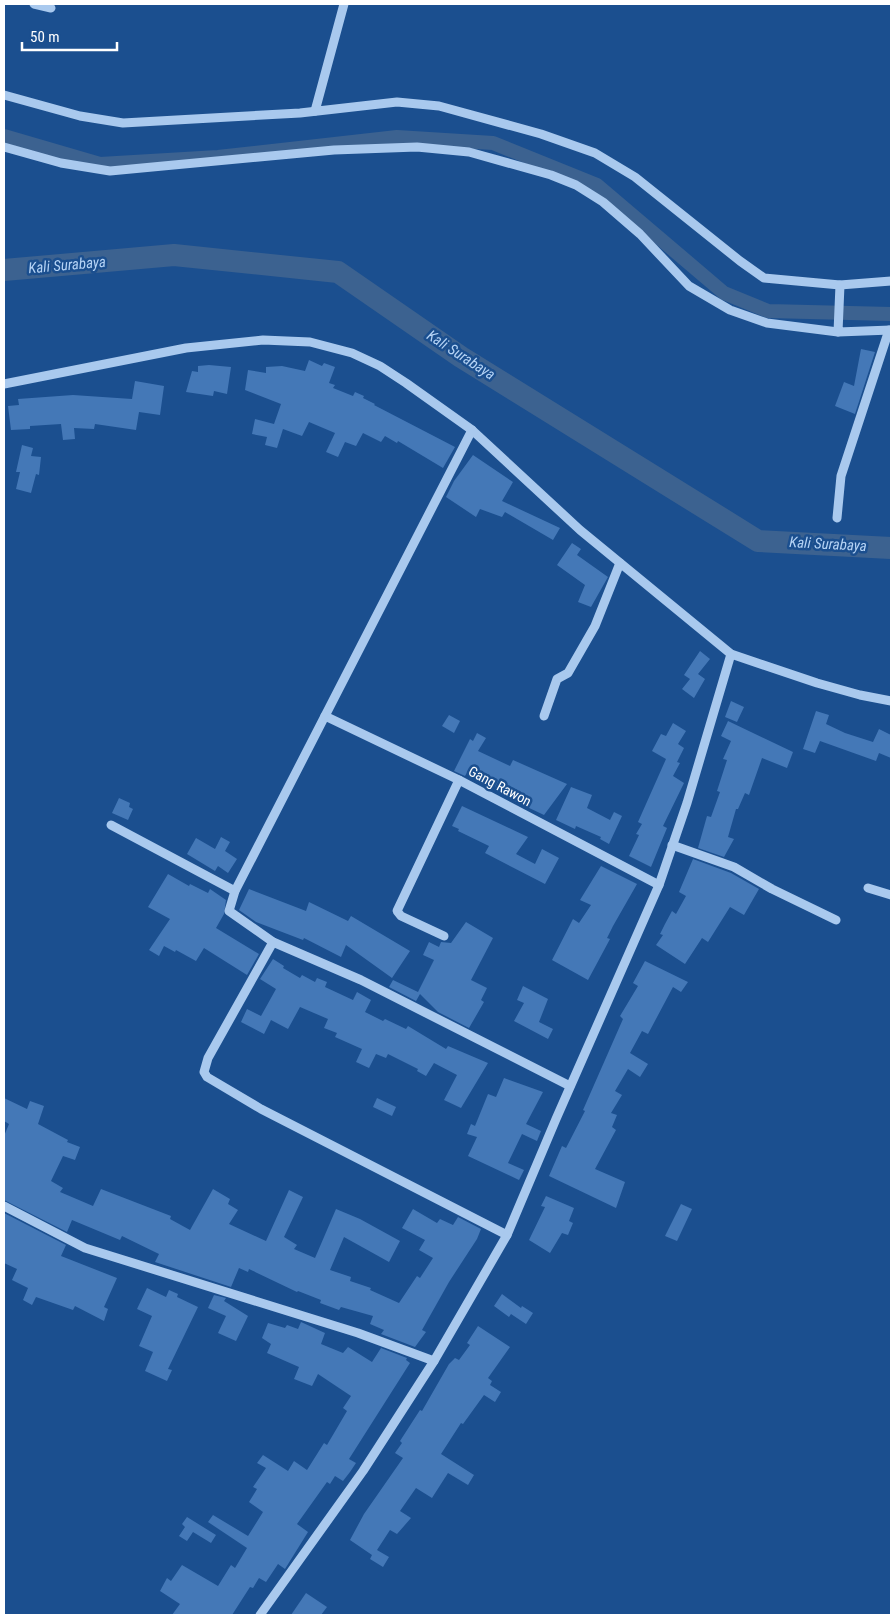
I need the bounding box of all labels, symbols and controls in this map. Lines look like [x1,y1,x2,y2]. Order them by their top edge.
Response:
scale bar [22,20,118,52]
text: 50 m [30,28,60,46]
water label: Kali Surabaya [28,253,106,277]
water label: Kali Surabaya [424,326,498,384]
water label: Kali Surabaya [789,533,867,555]
street label: Gang Rawon [466,763,534,809]

